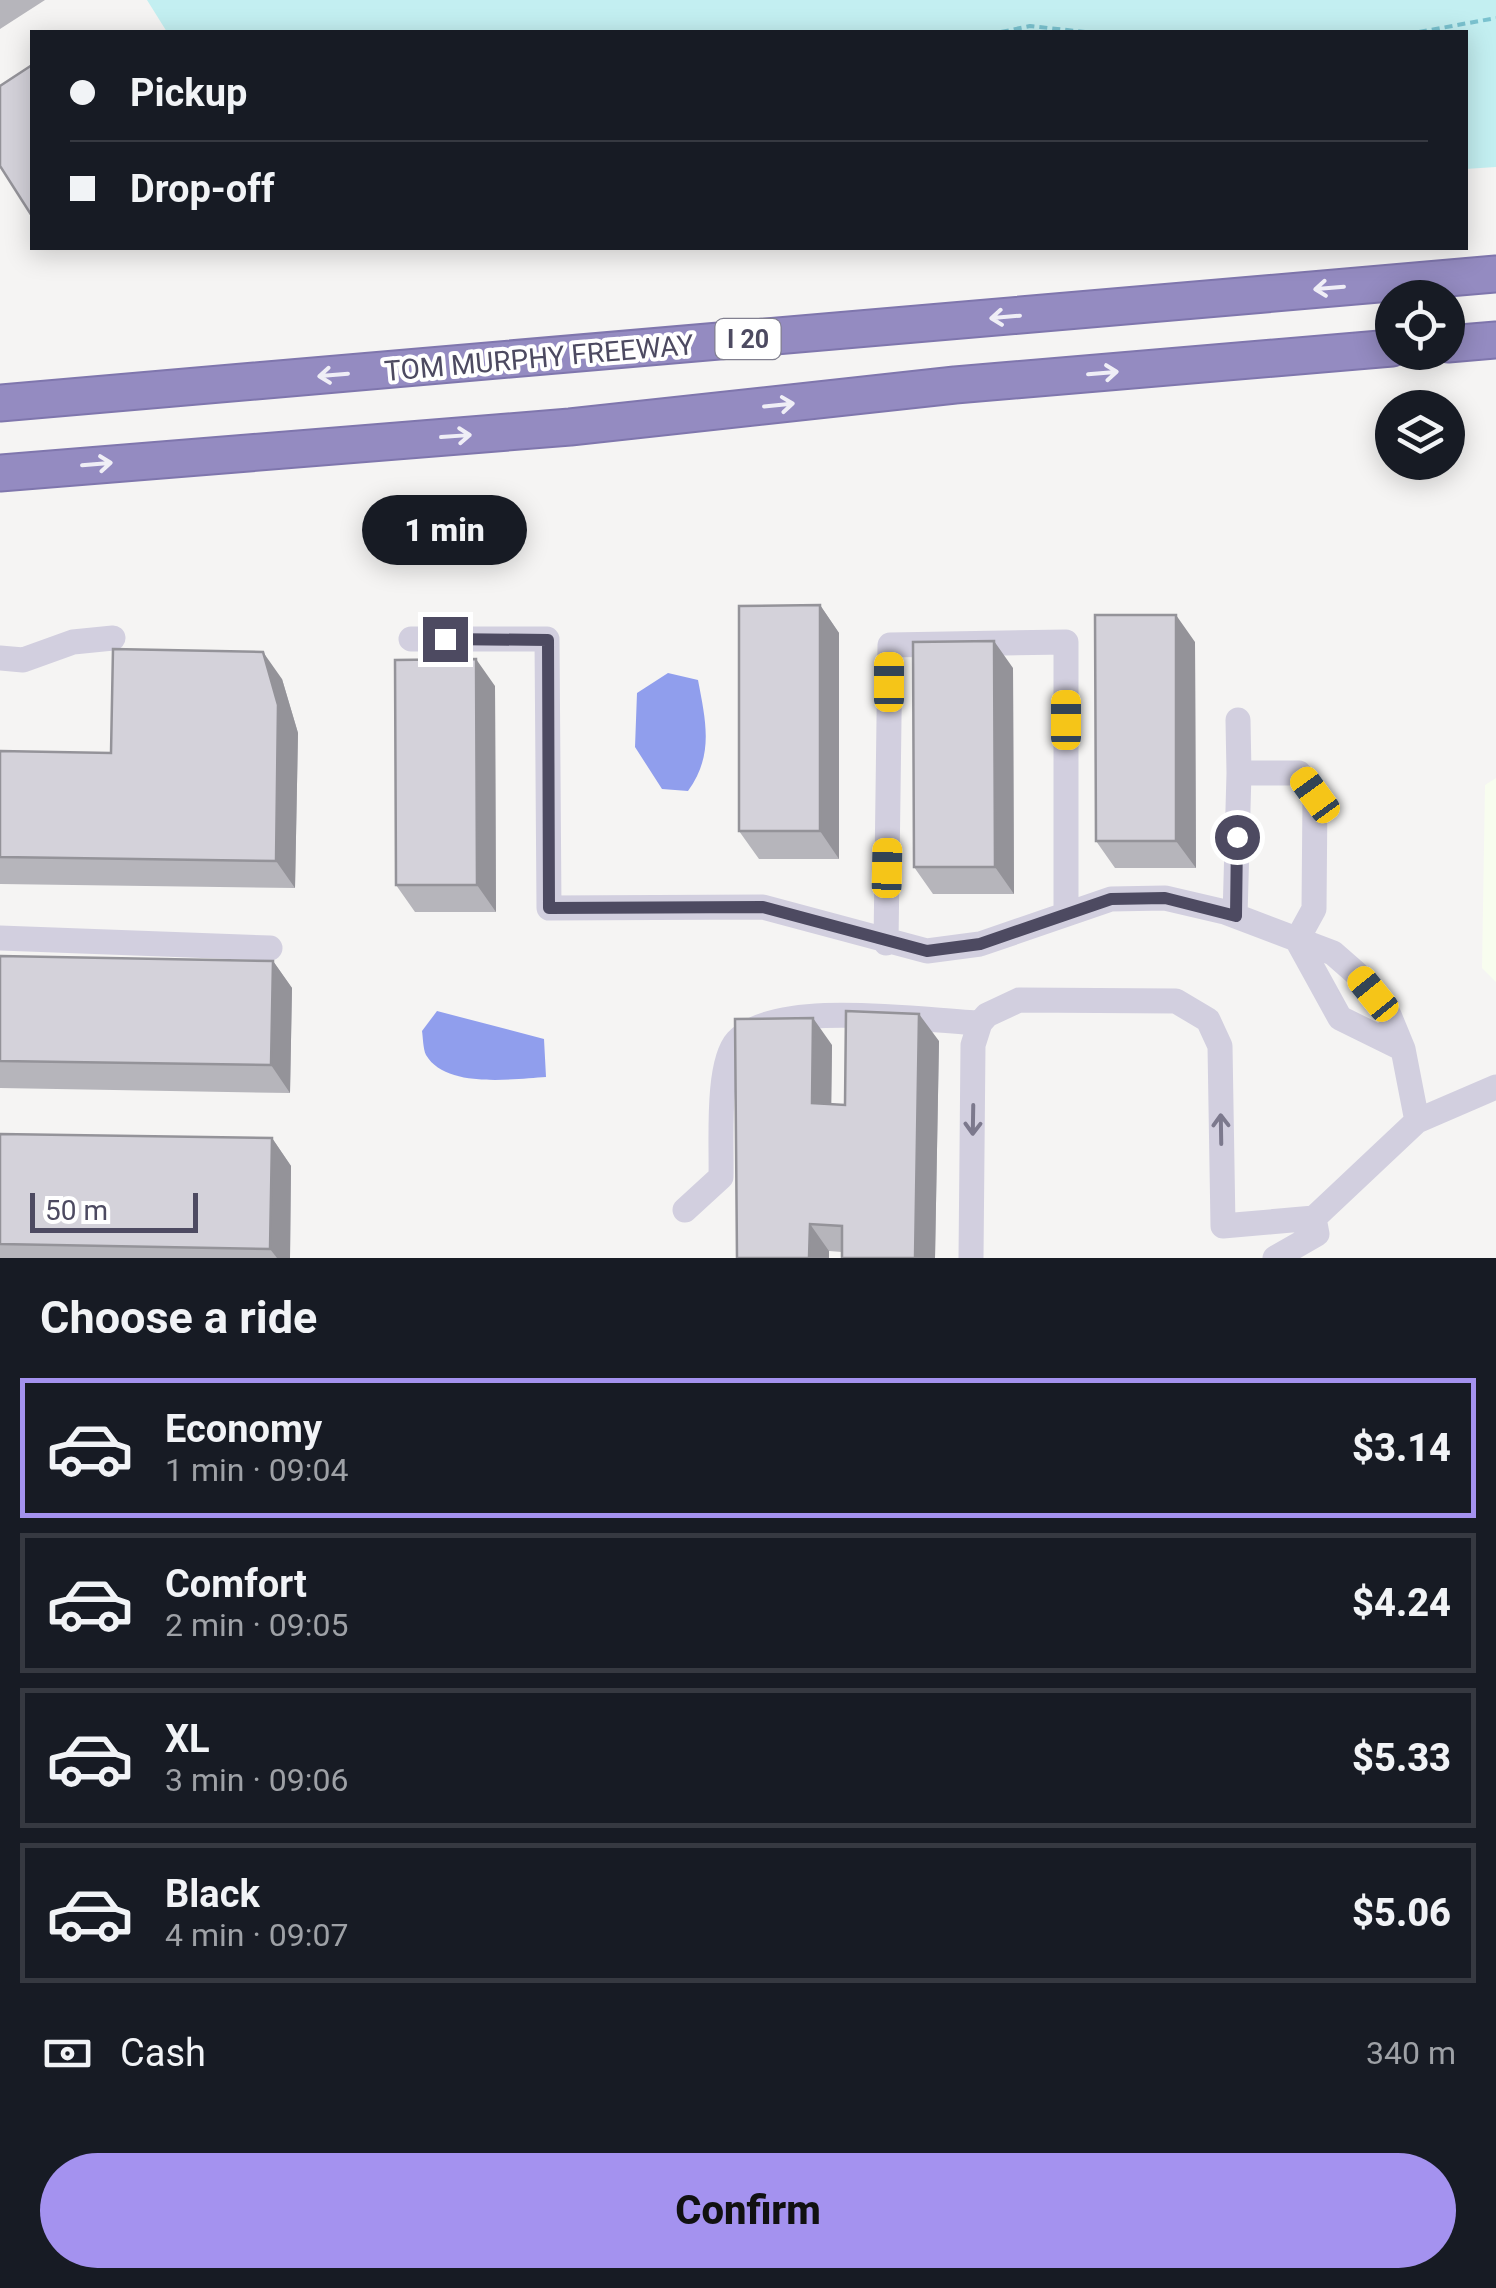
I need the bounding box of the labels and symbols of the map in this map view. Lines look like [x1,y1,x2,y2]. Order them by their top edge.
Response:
one-way arrow [1314,279,1346,298]
one-way arrow [990,307,1022,326]
road number: I 20 [716,319,780,359]
street label: TOM MURPHY FREEWAY [383,328,695,388]
one-way arrow [1086,363,1118,382]
one-way arrow [317,366,349,385]
one-way arrow [763,395,795,414]
one-way arrow [439,426,472,445]
one-way arrow [80,454,113,473]
callout: 1 min [362,494,528,564]
route end [423,617,468,662]
car [874,652,904,712]
car [1051,690,1081,750]
car [1285,762,1345,828]
route start [1215,815,1260,860]
car [871,838,903,898]
car [1342,961,1404,1027]
one-way arrow [963,1103,982,1135]
one-way arrow [1212,1113,1230,1146]
scale bar [30,1188,198,1232]

